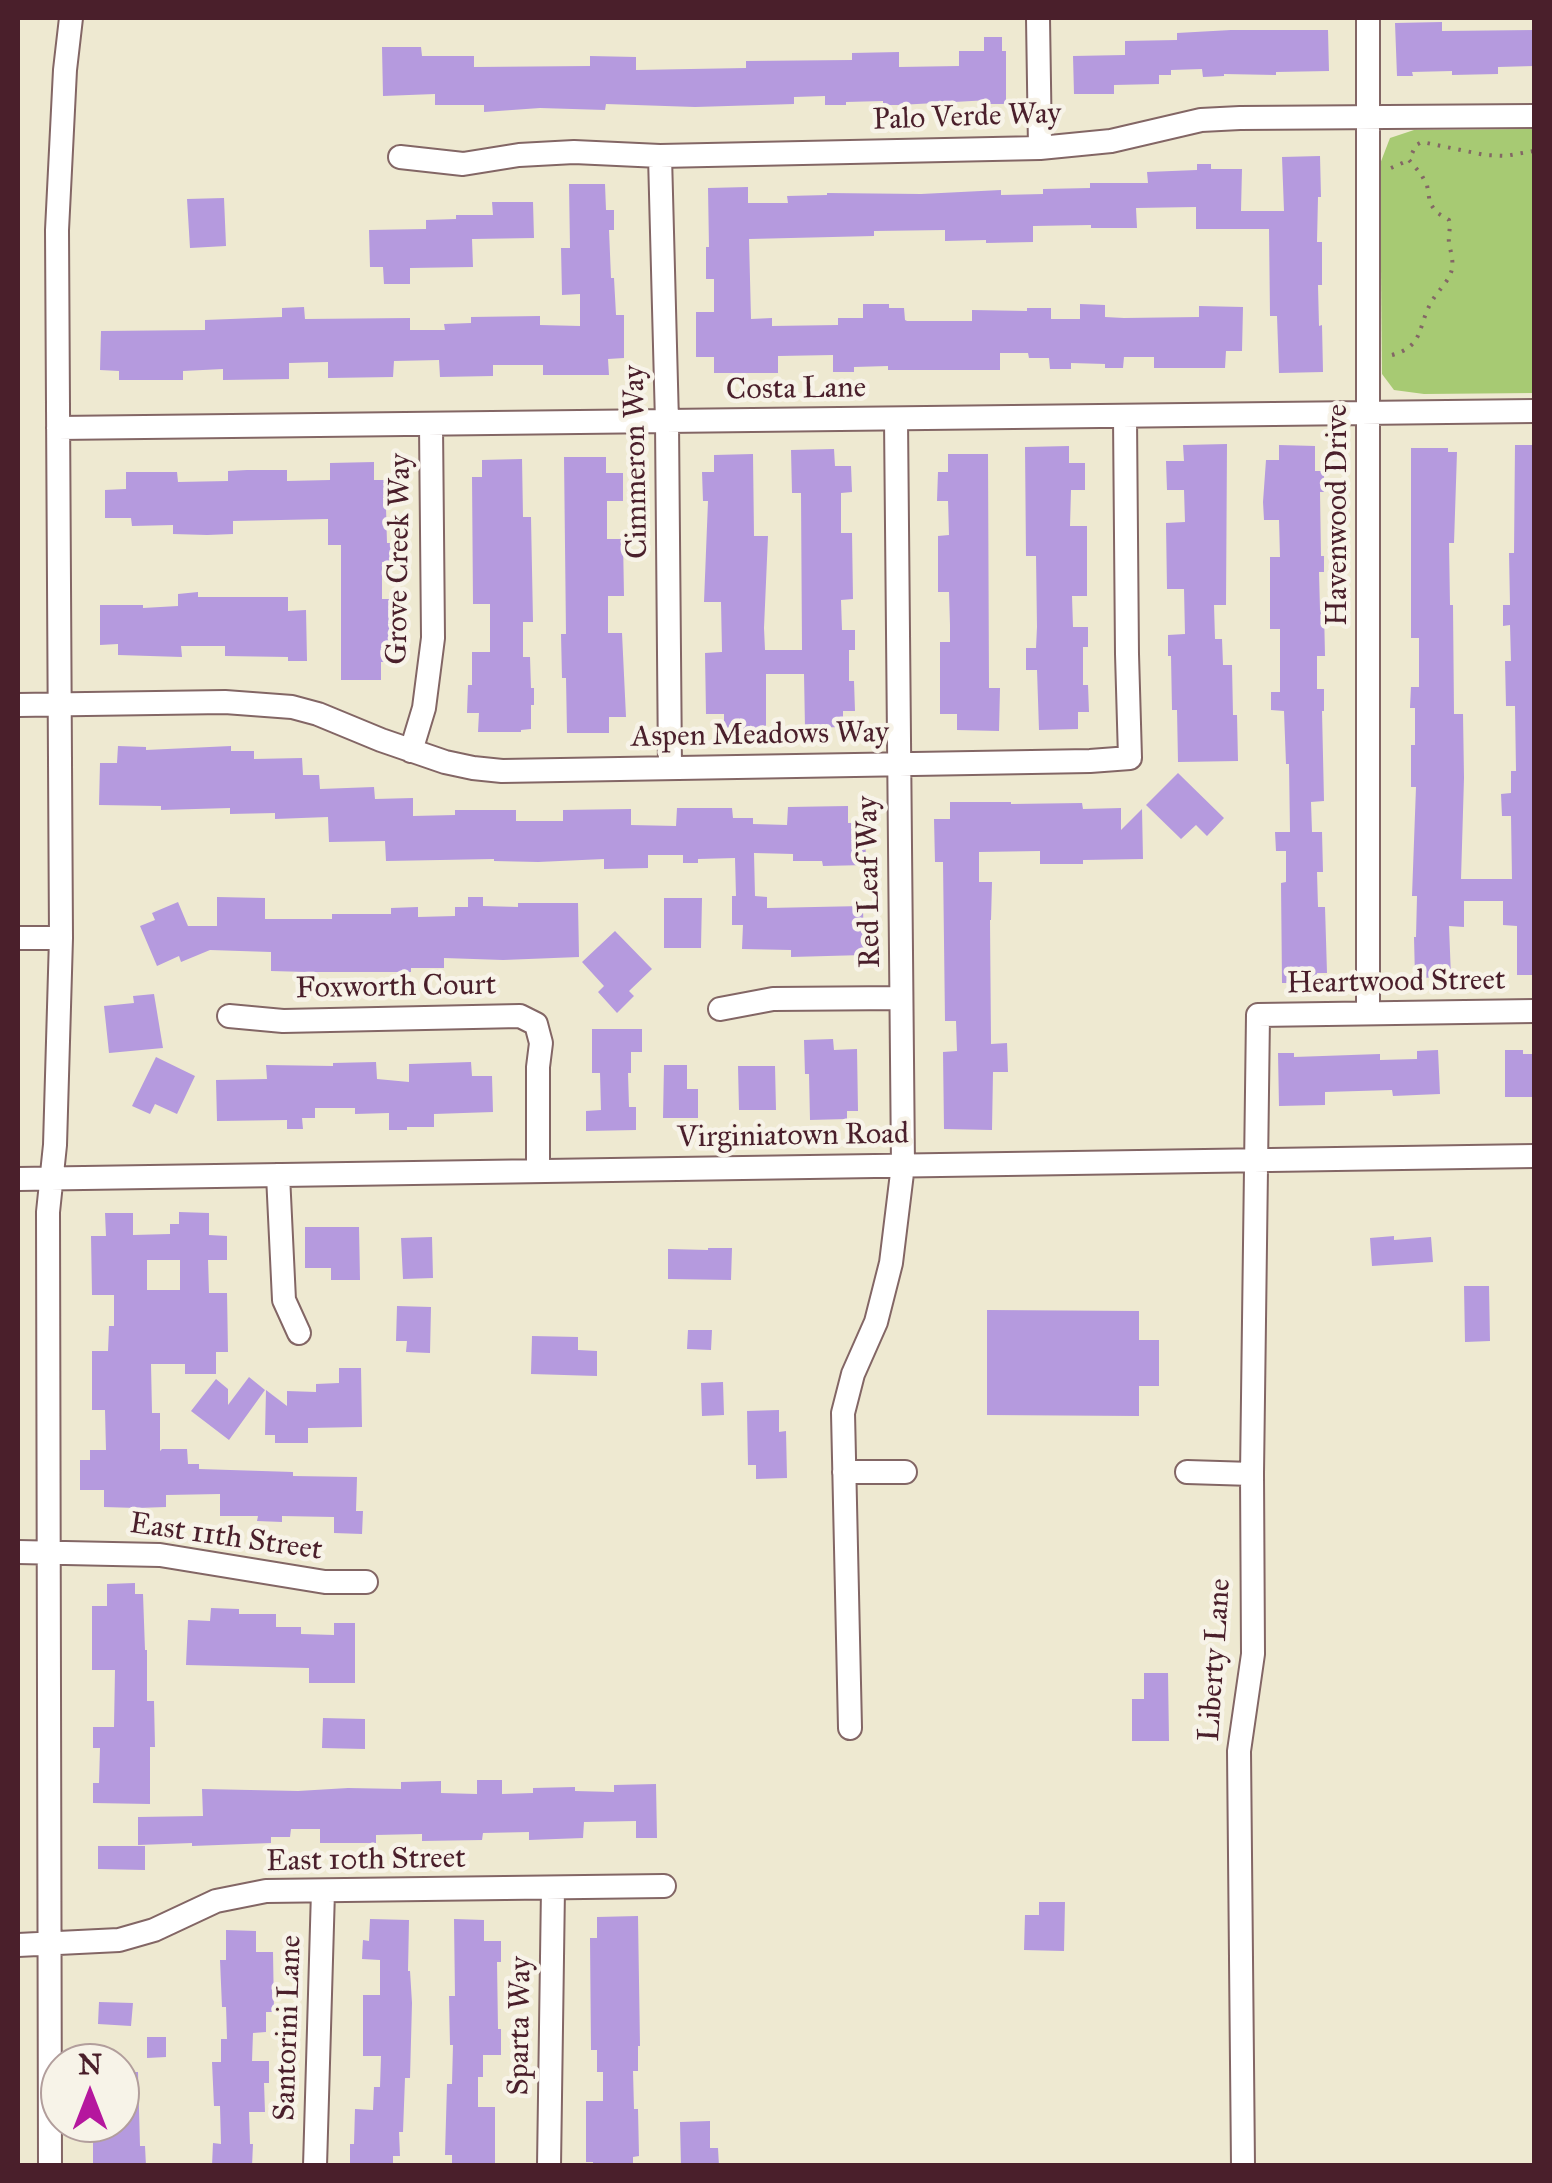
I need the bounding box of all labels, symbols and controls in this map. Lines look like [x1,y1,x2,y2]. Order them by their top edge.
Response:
street label: Palo Verde Way [872,97,1062,139]
street label: Cimmeron Way [617,365,657,559]
street label: Costa Lane [726,371,866,409]
street label: Havenwood Drive [1321,404,1357,626]
street label: Grove Creek Way [380,453,420,665]
street label: Aspen Meadows Way [631,716,889,756]
street label: Red Leaf Way [850,796,890,968]
street label: Heartwood Street [1286,963,1506,1003]
street label: Foxworth Court [295,968,497,1008]
street label: Virginiatown Road [677,1117,909,1157]
street label: East 11th Street [127,1507,325,1569]
street label: Liberty Lane [1192,1577,1240,1743]
street label: East 10th Street [266,1841,466,1881]
street label: Santorini Lane [268,1934,310,2122]
street label: Sparta Way [502,1956,540,2096]
north arrow [40,2043,140,2143]
text: N [78,2047,102,2082]

